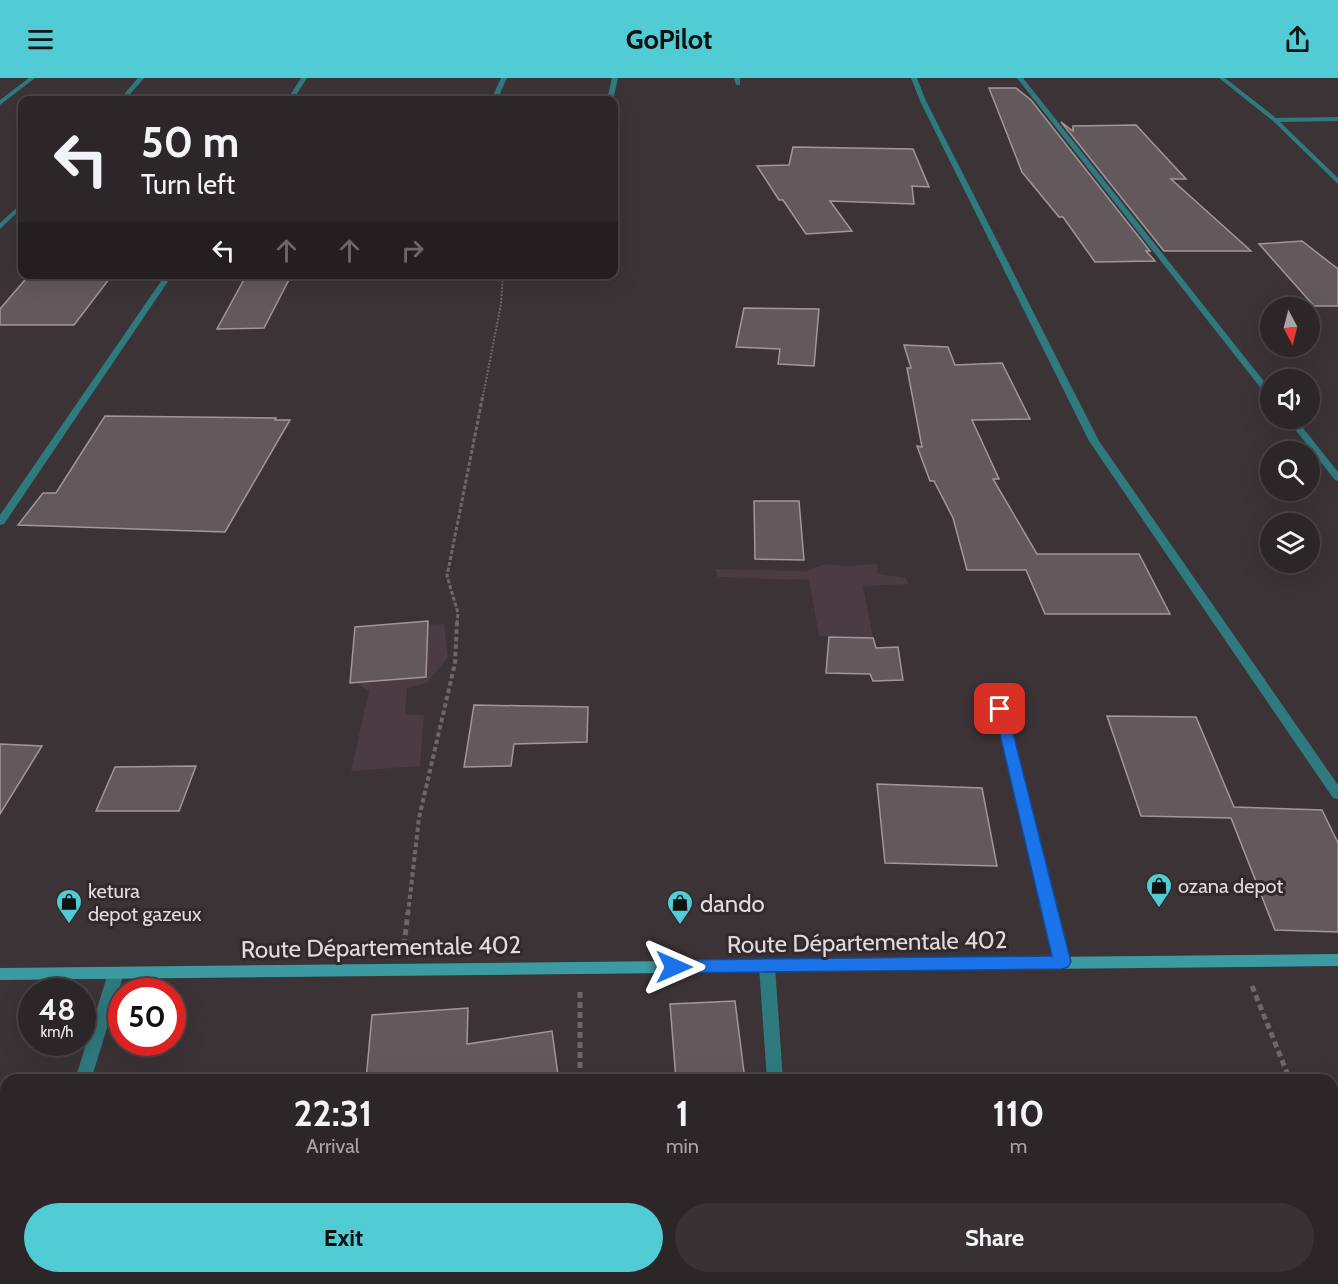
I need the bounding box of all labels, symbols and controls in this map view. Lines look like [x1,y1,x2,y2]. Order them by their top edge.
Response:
icon: menu [24,23,57,56]
text: GoPilot [626,23,712,56]
icon: share [1281,23,1314,56]
text: 50 m [141,116,239,168]
icon: left [42,120,120,198]
text: Turn left [141,168,235,201]
icon: left [207,234,240,267]
icon: ahead [270,234,303,267]
icon: ahead [333,234,366,267]
icon: right [396,234,429,267]
north arrow [1260,297,1320,357]
map controls [1260,297,1320,573]
button: sound [1260,369,1320,429]
button: search [1260,441,1320,501]
button: layers [1260,513,1320,573]
pin [974,683,1025,734]
icon: arrive [983,692,1016,725]
shop icon: ozana depot [1144,871,1174,909]
place label: ozana depot [1178,874,1283,898]
place label: ketura depot gazeux [88,879,202,926]
shop icon: ketura depot gazeux [54,887,84,925]
shop icon: dando [665,888,695,926]
place label: dando [700,889,765,918]
street label: Route Départementale 402 [727,925,1007,959]
street label: Route Départementale 402 [241,930,521,964]
position arrow [642,935,706,999]
speed limit sign: 50 [108,978,186,1056]
text: 48 [39,991,75,1028]
text: km/h [41,1023,73,1041]
text: 22:31 [294,1091,372,1135]
text: 1 [676,1091,689,1135]
text: 110 [992,1091,1044,1135]
text: Arrival [306,1134,360,1158]
text: min [666,1134,699,1158]
text: m [1010,1134,1027,1158]
button: Exit [24,1203,663,1272]
button: Share [675,1203,1314,1272]

